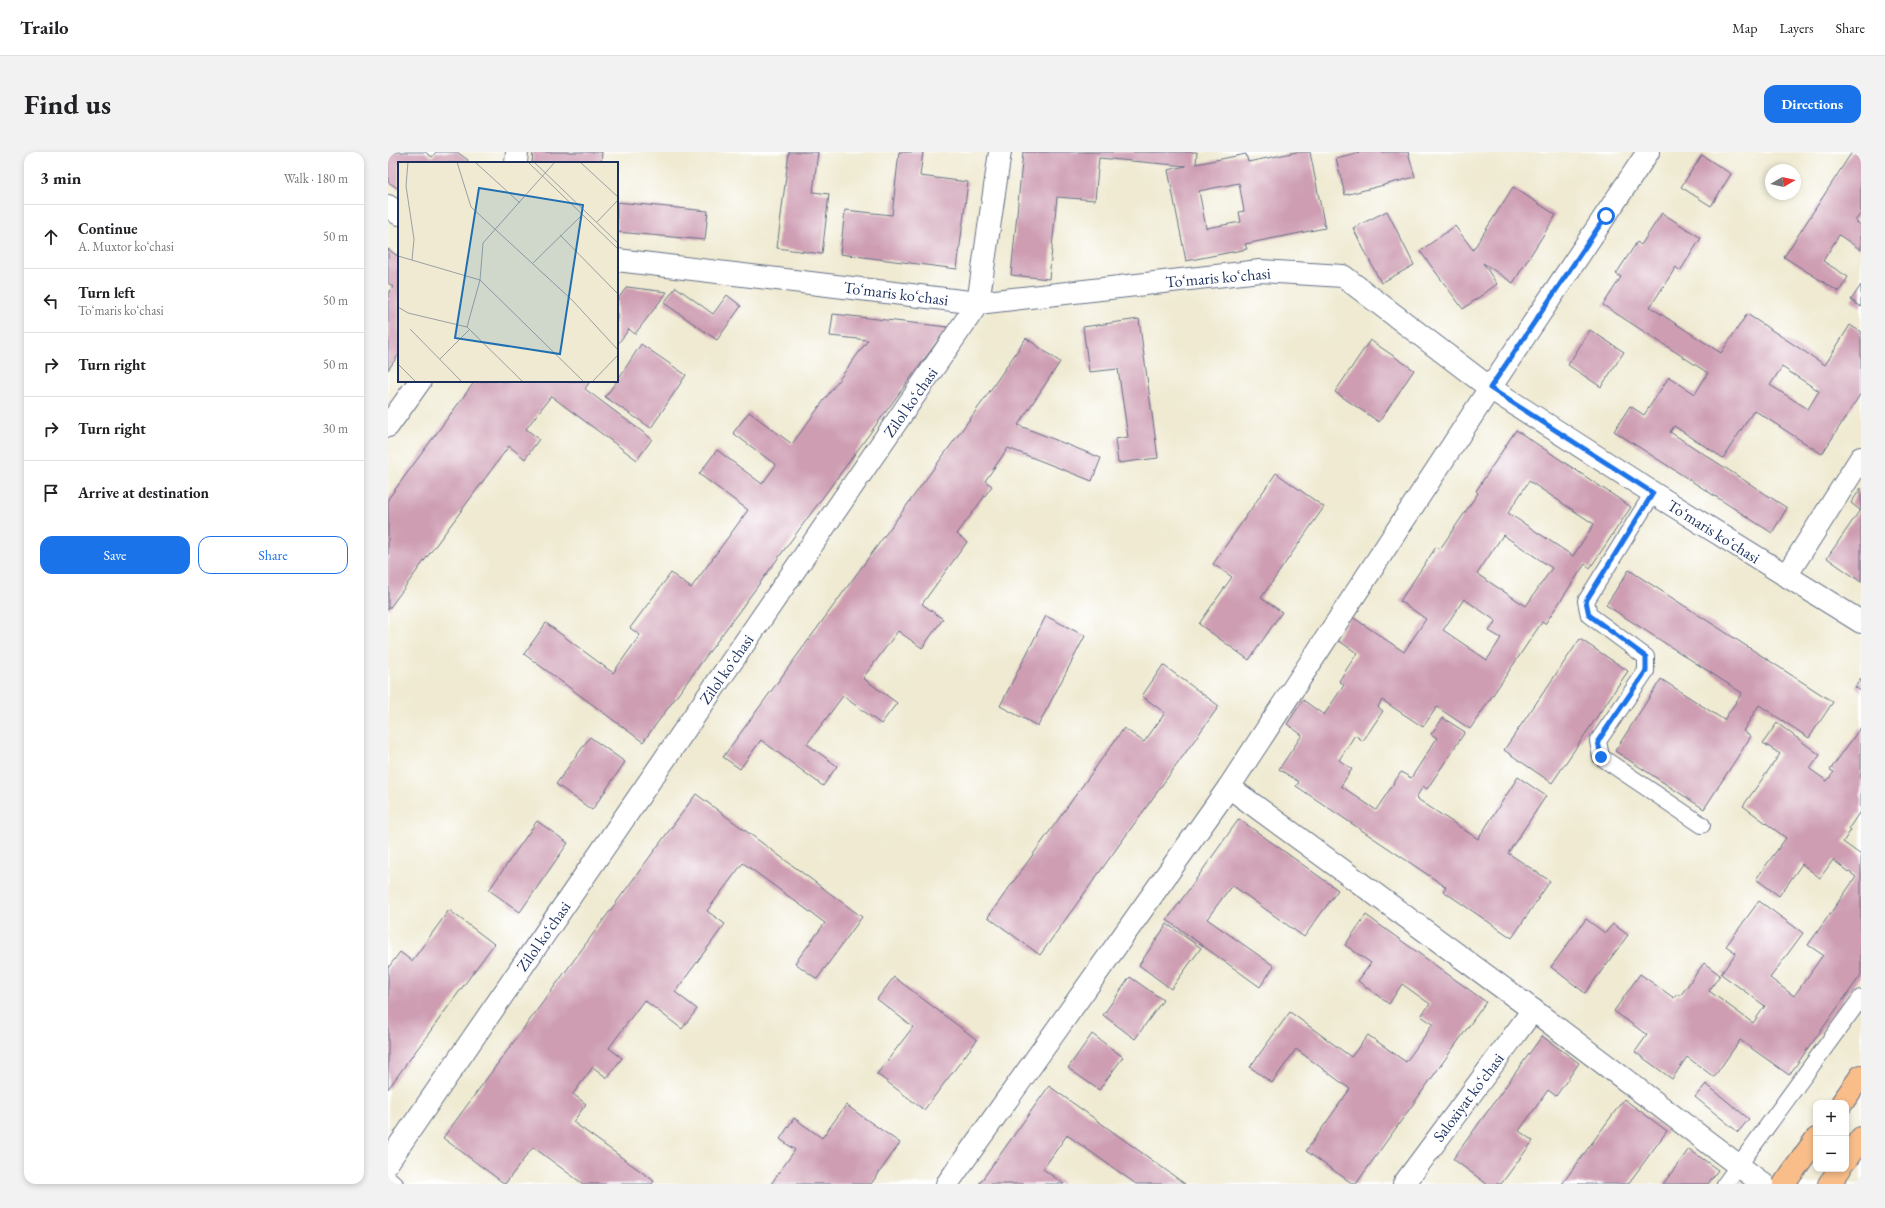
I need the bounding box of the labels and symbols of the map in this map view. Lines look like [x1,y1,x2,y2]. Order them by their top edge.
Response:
inset map [398,162,618,382]
north arrow [1765,164,1801,200]
route start [1597,207,1615,225]
street label: Toʻmaris koʻchasi [1165,262,1272,293]
street label: Toʻmaris koʻchasi [842,277,950,310]
street label: Zilol koʻchasi [879,363,942,441]
street label: Toʻmaris koʻchasi [1663,495,1764,568]
street label: Zilol koʻchasi [695,630,758,708]
route end [1592,748,1610,766]
street label: Zilol koʻchasi [512,897,575,975]
street label: Saloxiyat koʻchasi [1428,1049,1509,1146]

